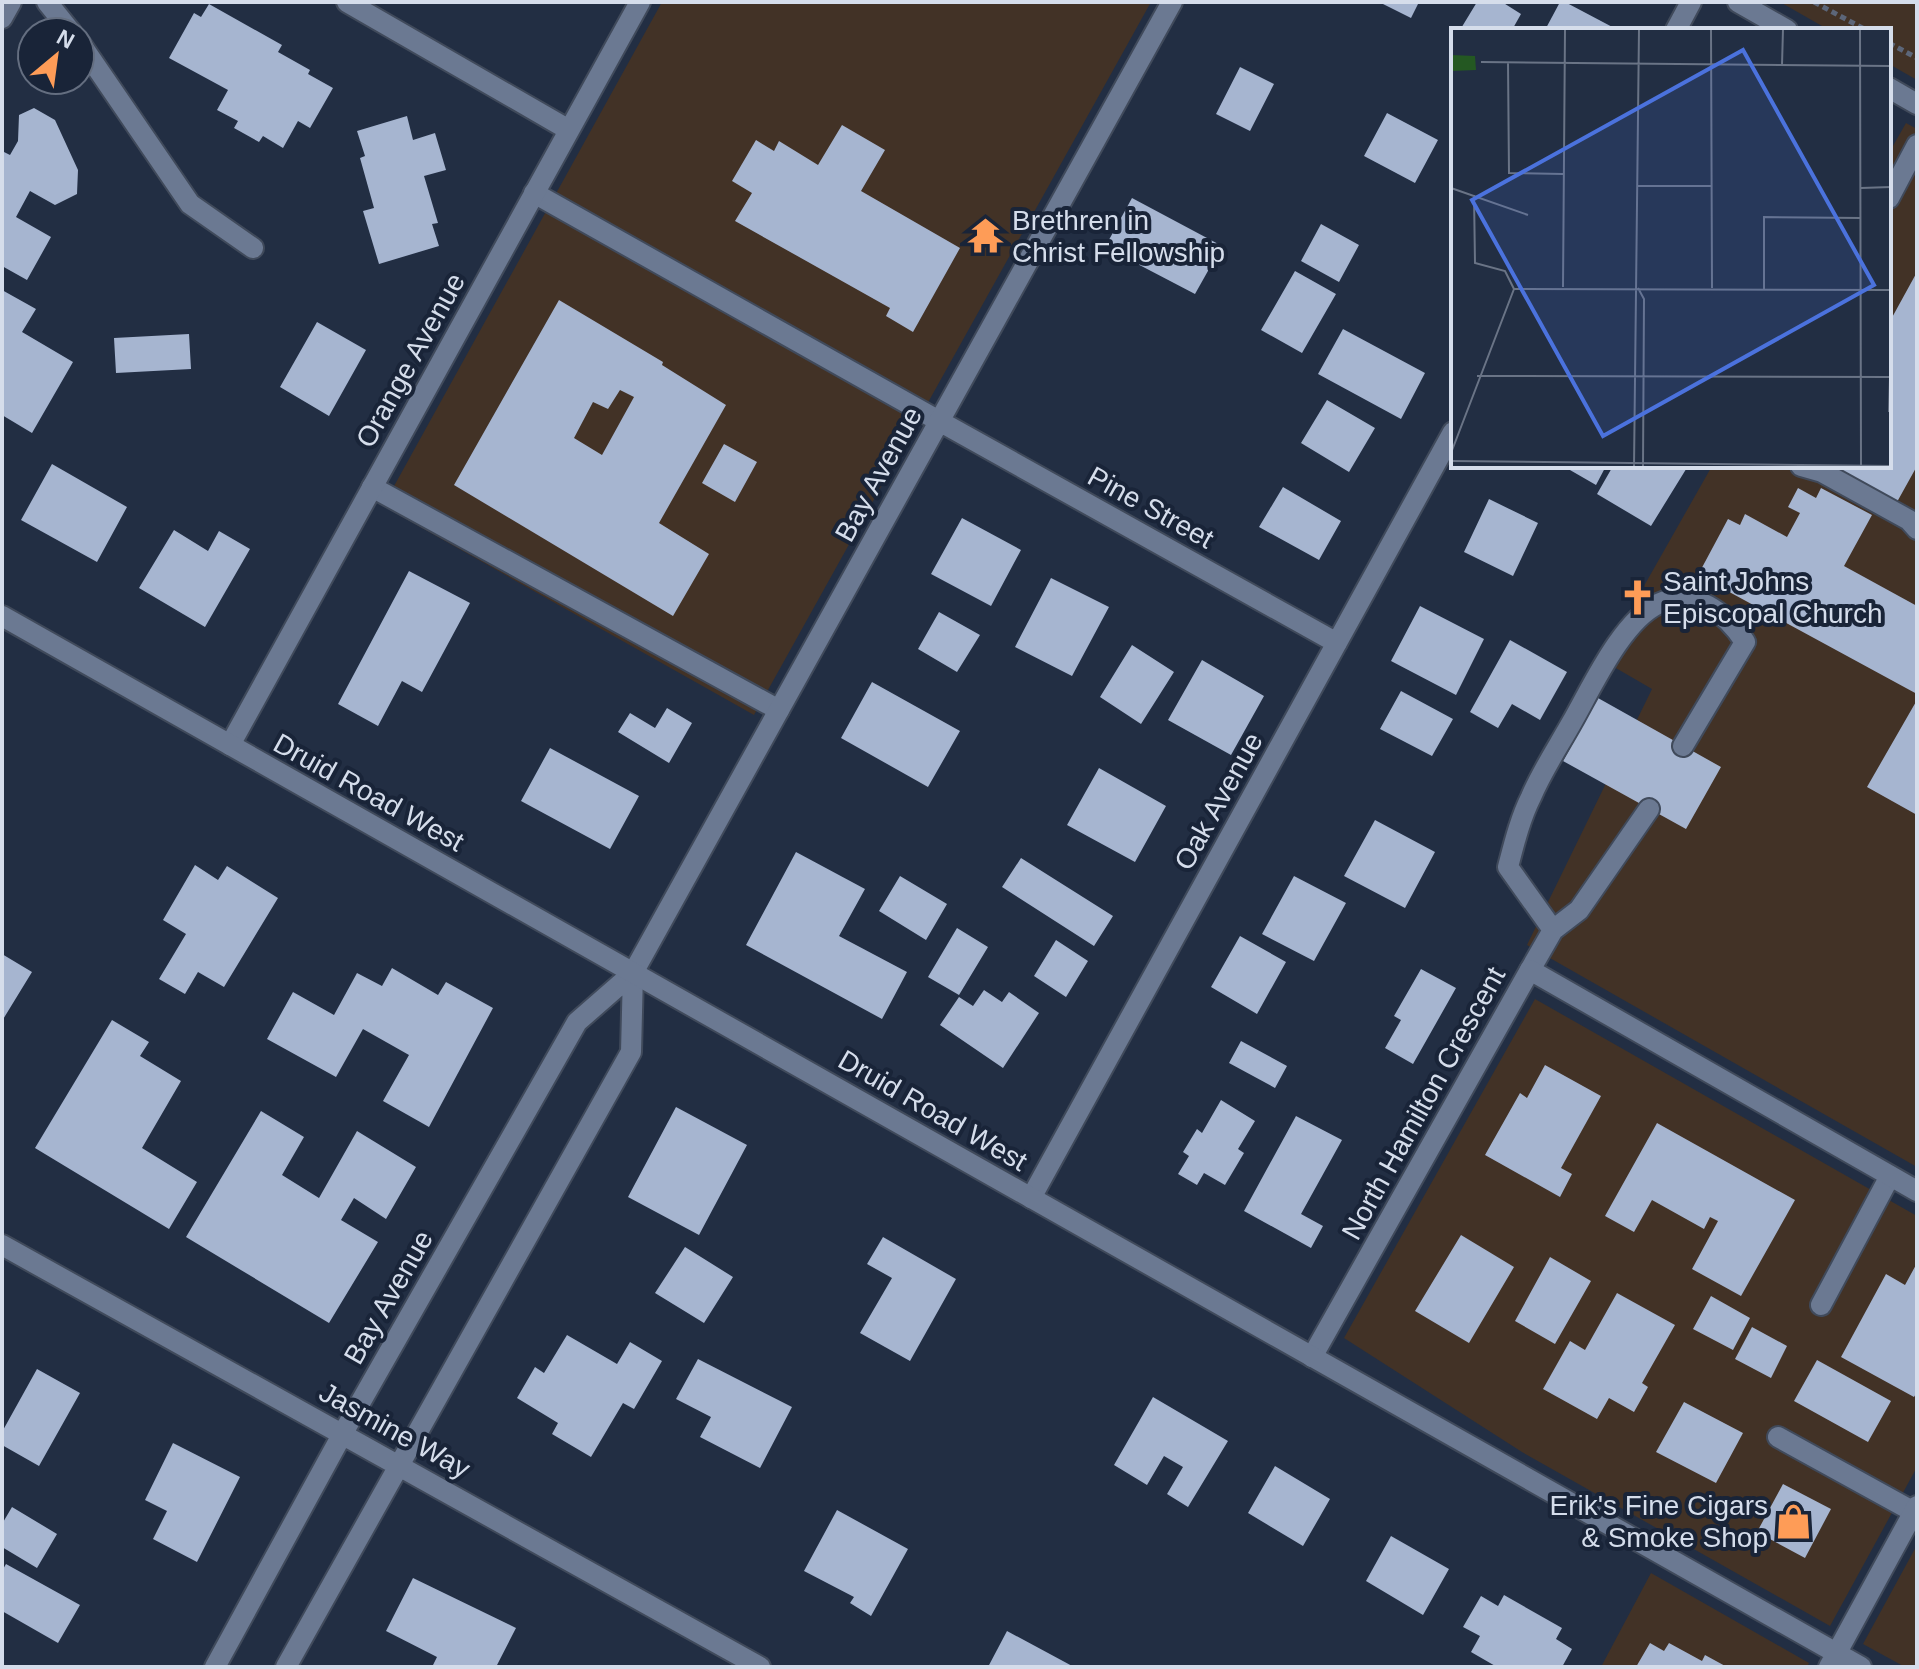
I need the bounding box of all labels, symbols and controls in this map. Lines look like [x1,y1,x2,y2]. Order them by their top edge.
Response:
north arrow [16,16,96,96]
text: N [52,24,78,54]
inset map [1451,28,1891,468]
place label: Brethren in Christ Fellowship [1012,205,1225,268]
temple icon: Brethren in Christ Fellowship [967,217,1005,255]
street label: Orange Avenue [350,268,471,453]
street label: Bay Avenue [829,402,928,547]
street label: Pine Street [1083,460,1219,555]
place label: Saint Johns Episcopal Church [1663,566,1882,629]
church icon: Saint Johns Episcopal Church [1618,578,1656,616]
street label: Druid Road West [268,727,469,858]
street label: Oak Avenue [1168,727,1269,875]
street label: North Hamilton Crescent [1336,961,1511,1245]
street label: Druid Road West [833,1044,1033,1177]
street label: Bay Avenue [338,1225,439,1369]
street label: Jasmine Way [314,1376,475,1484]
place label: Erik's Fine Cigars & Smoke Shop [1549,1490,1768,1553]
shop icon: Erik's Fine Cigars & Smoke Shop [1775,1502,1813,1540]

